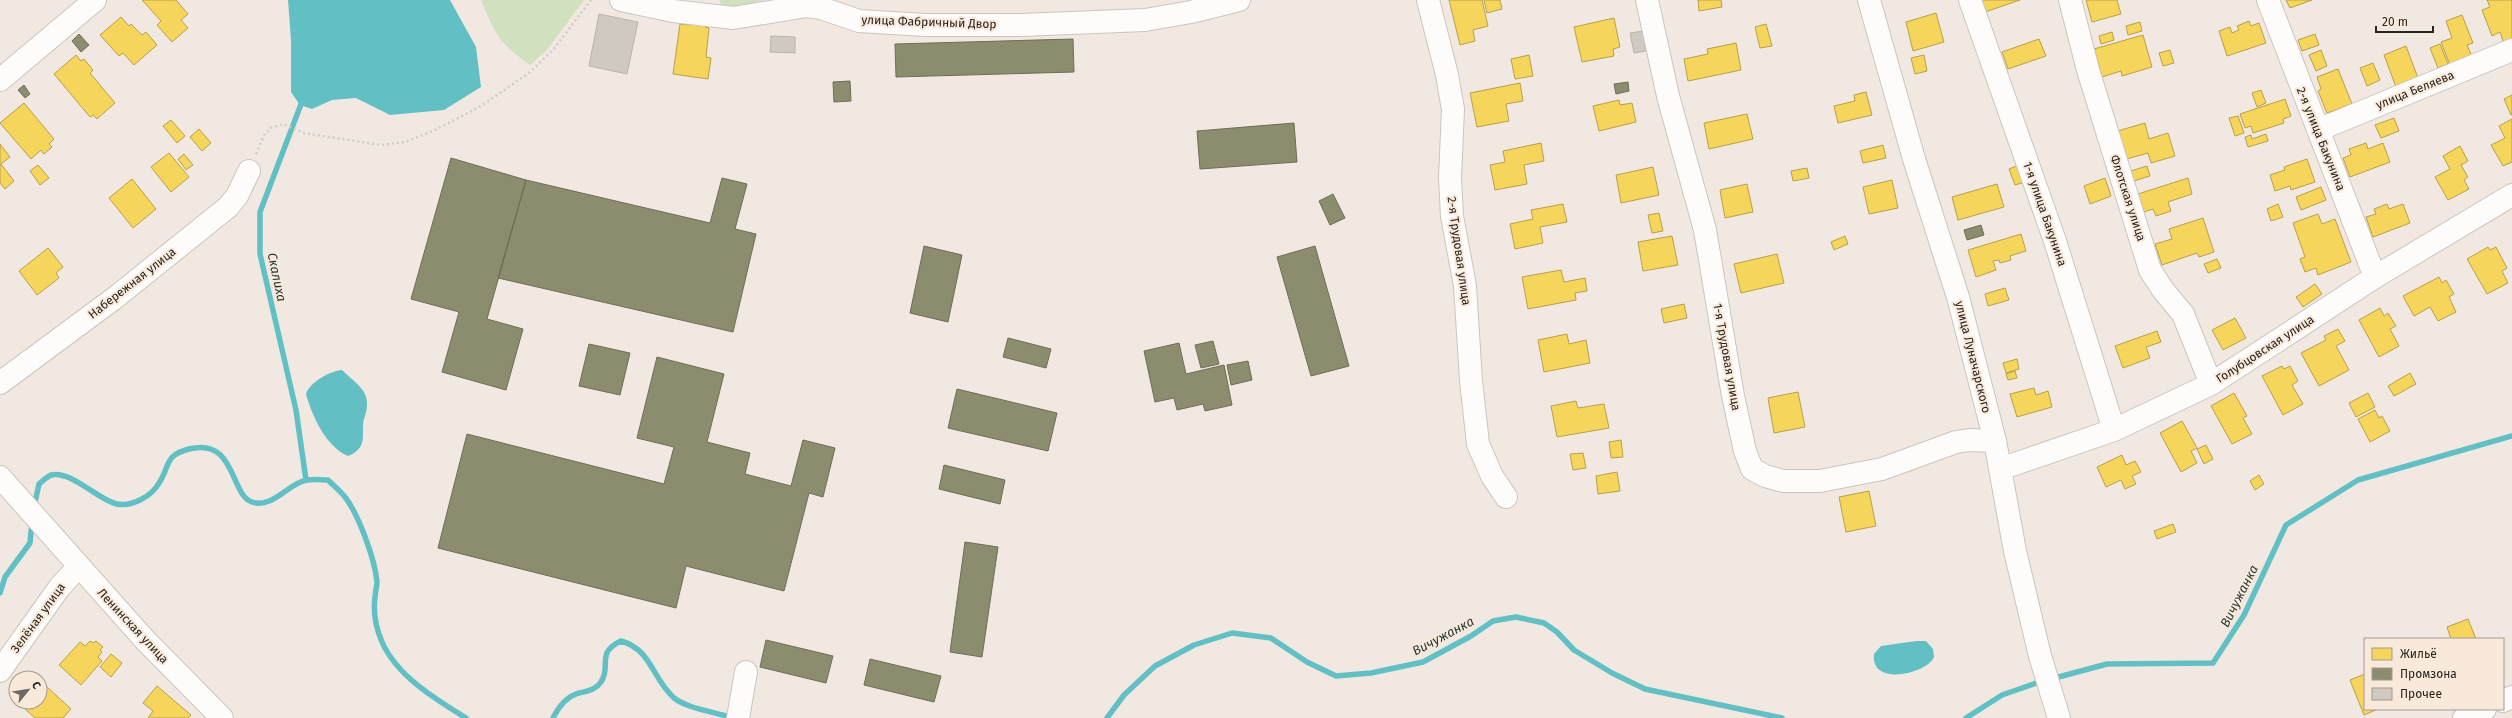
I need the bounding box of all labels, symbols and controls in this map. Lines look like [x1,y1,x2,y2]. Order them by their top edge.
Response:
scale bar [2376,8,2433,34]
street label: улица Фабричный Двор [861,13,997,31]
text: 20 m [2382,15,2408,29]
street label: улица Беляева [2374,68,2456,112]
street label: 2-я улица Бакунина [2294,85,2348,193]
street label: Флотская улица [2107,153,2149,243]
street label: 1-я улица Бакунина [2021,160,2069,268]
street label: 2-я Трудовая улица [1444,196,1474,306]
street label: Набережная улица [85,244,179,322]
water label: Скалиха [265,251,289,303]
street label: улица Луначарского [1952,299,1994,415]
street label: 1-я Трудовая улица [1711,302,1743,412]
street label: Голубцовская улица [2214,312,2316,386]
water label: Вичужанка [2217,562,2261,630]
street label: Зелёная улица [8,580,68,656]
street label: Ленинская улица [95,586,171,666]
water label: Вичужанка [1410,614,1476,658]
legend [2364,638,2504,710]
text: Жильё [2400,647,2437,661]
text: Промзона [2400,667,2457,681]
north arrow [8,670,48,710]
text: С [29,679,44,692]
text: Прочее [2400,687,2442,701]

